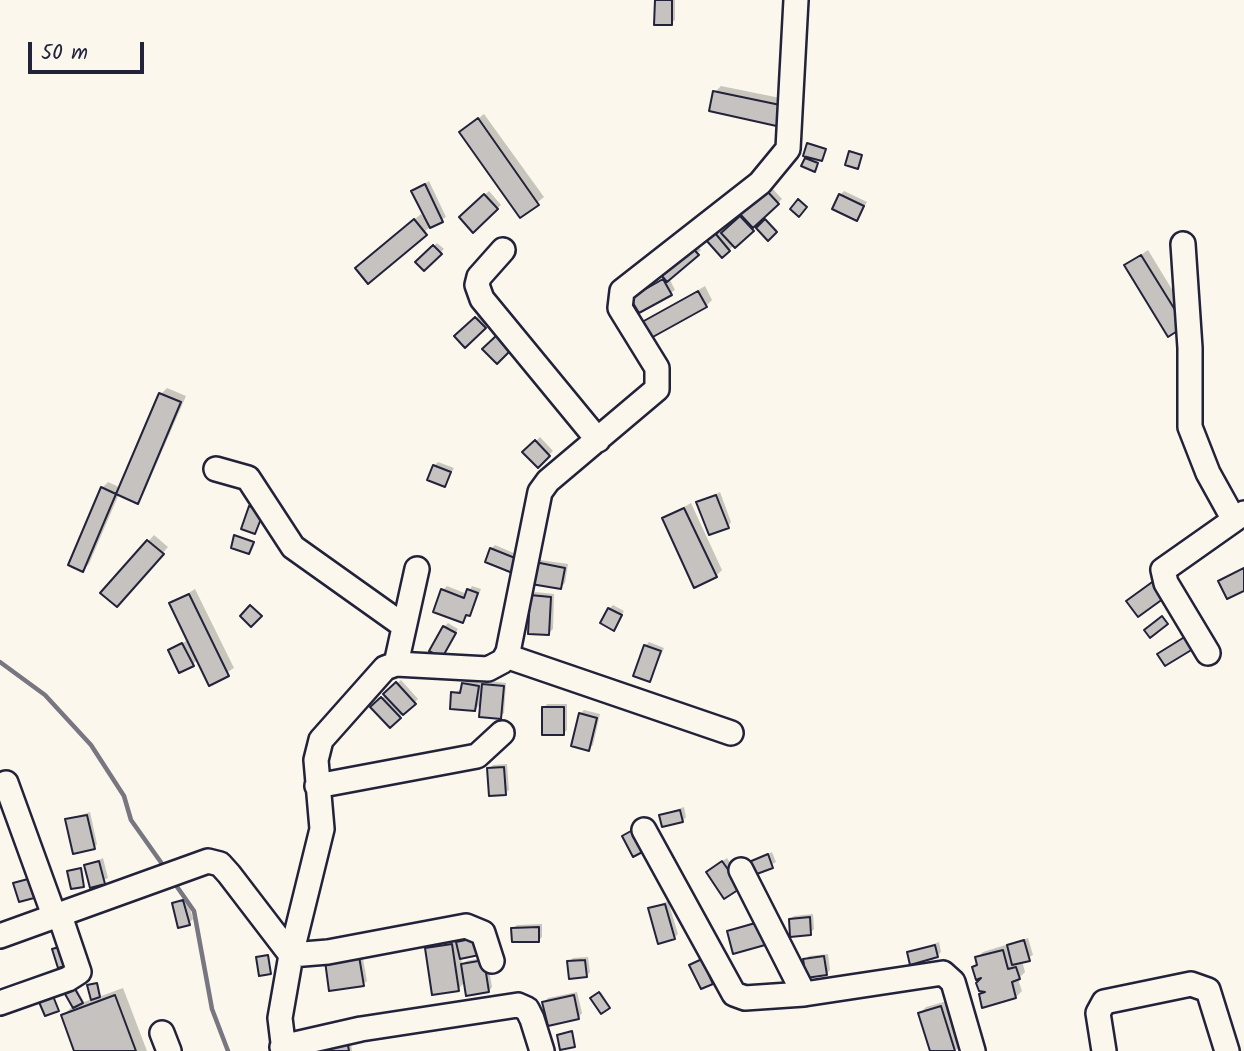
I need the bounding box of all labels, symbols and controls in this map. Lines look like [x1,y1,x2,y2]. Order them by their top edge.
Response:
scale bar [32,28,147,72]
text: 50 m [41,37,88,70]

